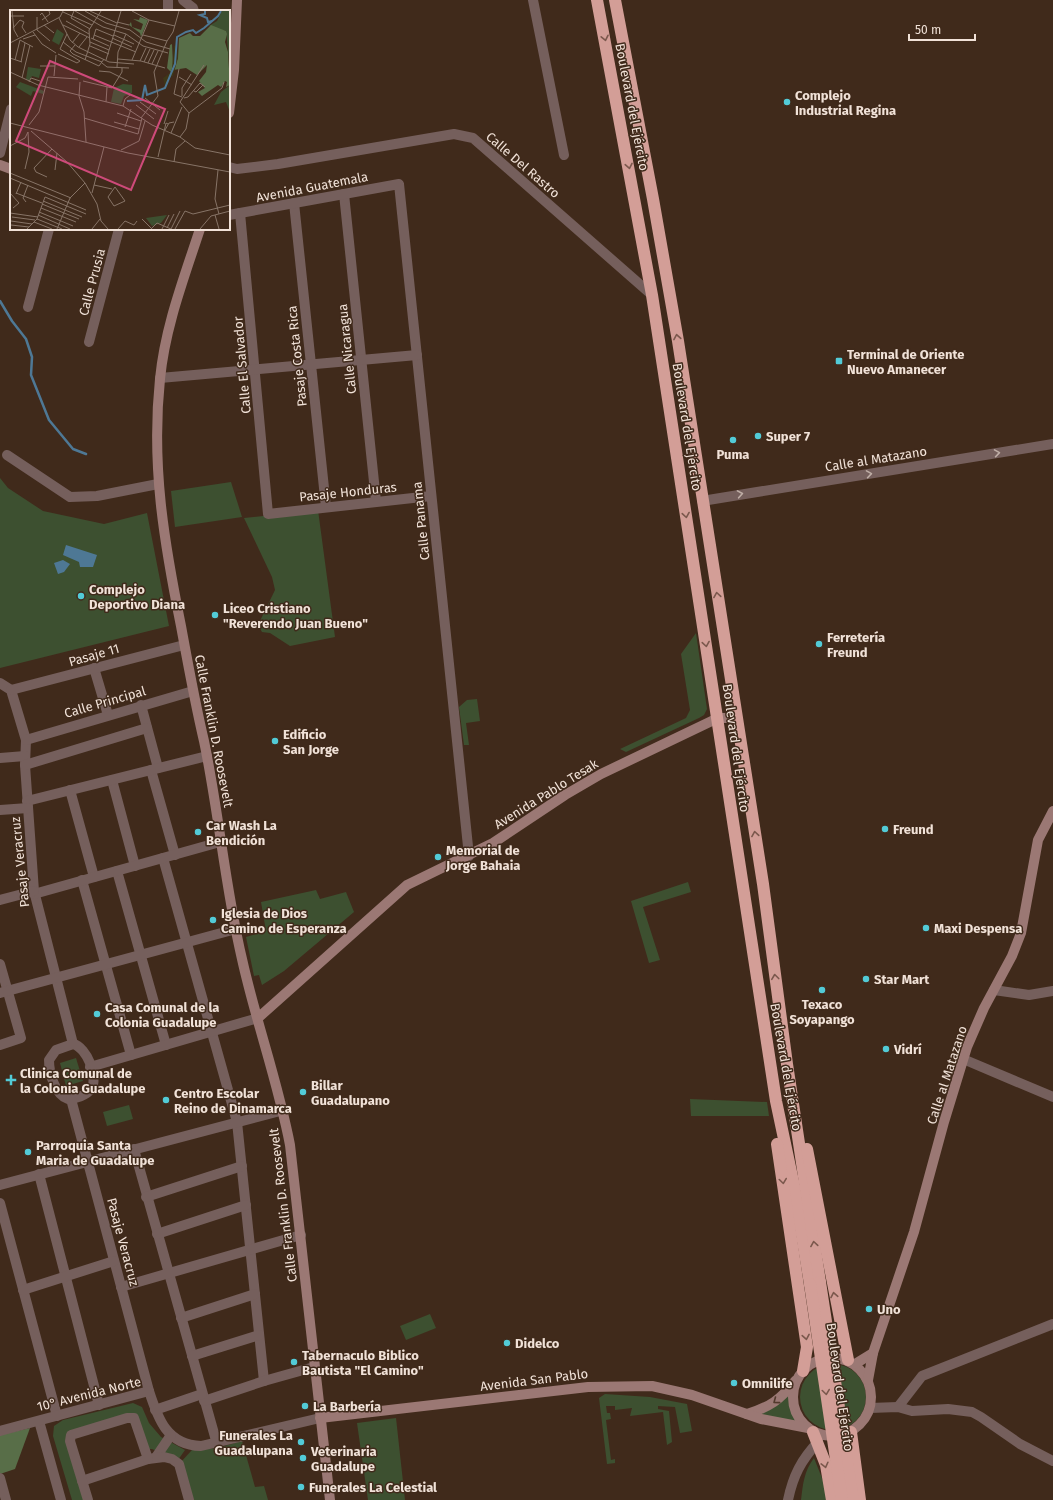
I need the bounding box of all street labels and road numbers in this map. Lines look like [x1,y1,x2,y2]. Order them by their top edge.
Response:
street label: Boulevard del Ejército [612,42,652,172]
street label: Calle Del Rastro [483,129,563,201]
street label: Avenida Guatemala [255,169,369,205]
street label: Calle Prusia [76,247,108,317]
street label: Calle Nicaragua [335,303,359,395]
street label: Pasaje Costa Rica [284,305,310,407]
street label: Calle El Salvador [230,316,254,414]
street label: Boulevard del Ejército [669,362,705,492]
street label: Calle al Matazano [824,444,928,474]
street label: Pasaje Honduras [299,479,397,505]
street label: Calle Panama [409,481,433,561]
street label: Pasaje 11 [67,641,121,669]
street label: Calle Franklin D. Roosevelt [192,653,236,809]
street label: Calle Principal [63,683,148,721]
street label: Boulevard del Ejército [720,683,752,813]
street label: Avenida Pablo Tesak [491,756,601,832]
street label: Pasaje Veracruz [8,816,32,908]
street label: Boulevard del Ejército [767,1002,805,1132]
street label: Calle al Matazano [924,1024,970,1126]
street label: Calle Franklin D. Roosevelt [266,1127,300,1283]
street label: Pasaje Veracruz [104,1196,142,1288]
street label: Boulevard del Ejército [824,1322,856,1452]
street label: Avenida San Pablo [479,1366,589,1394]
street label: 10° Avenida Norte [35,1374,143,1414]

